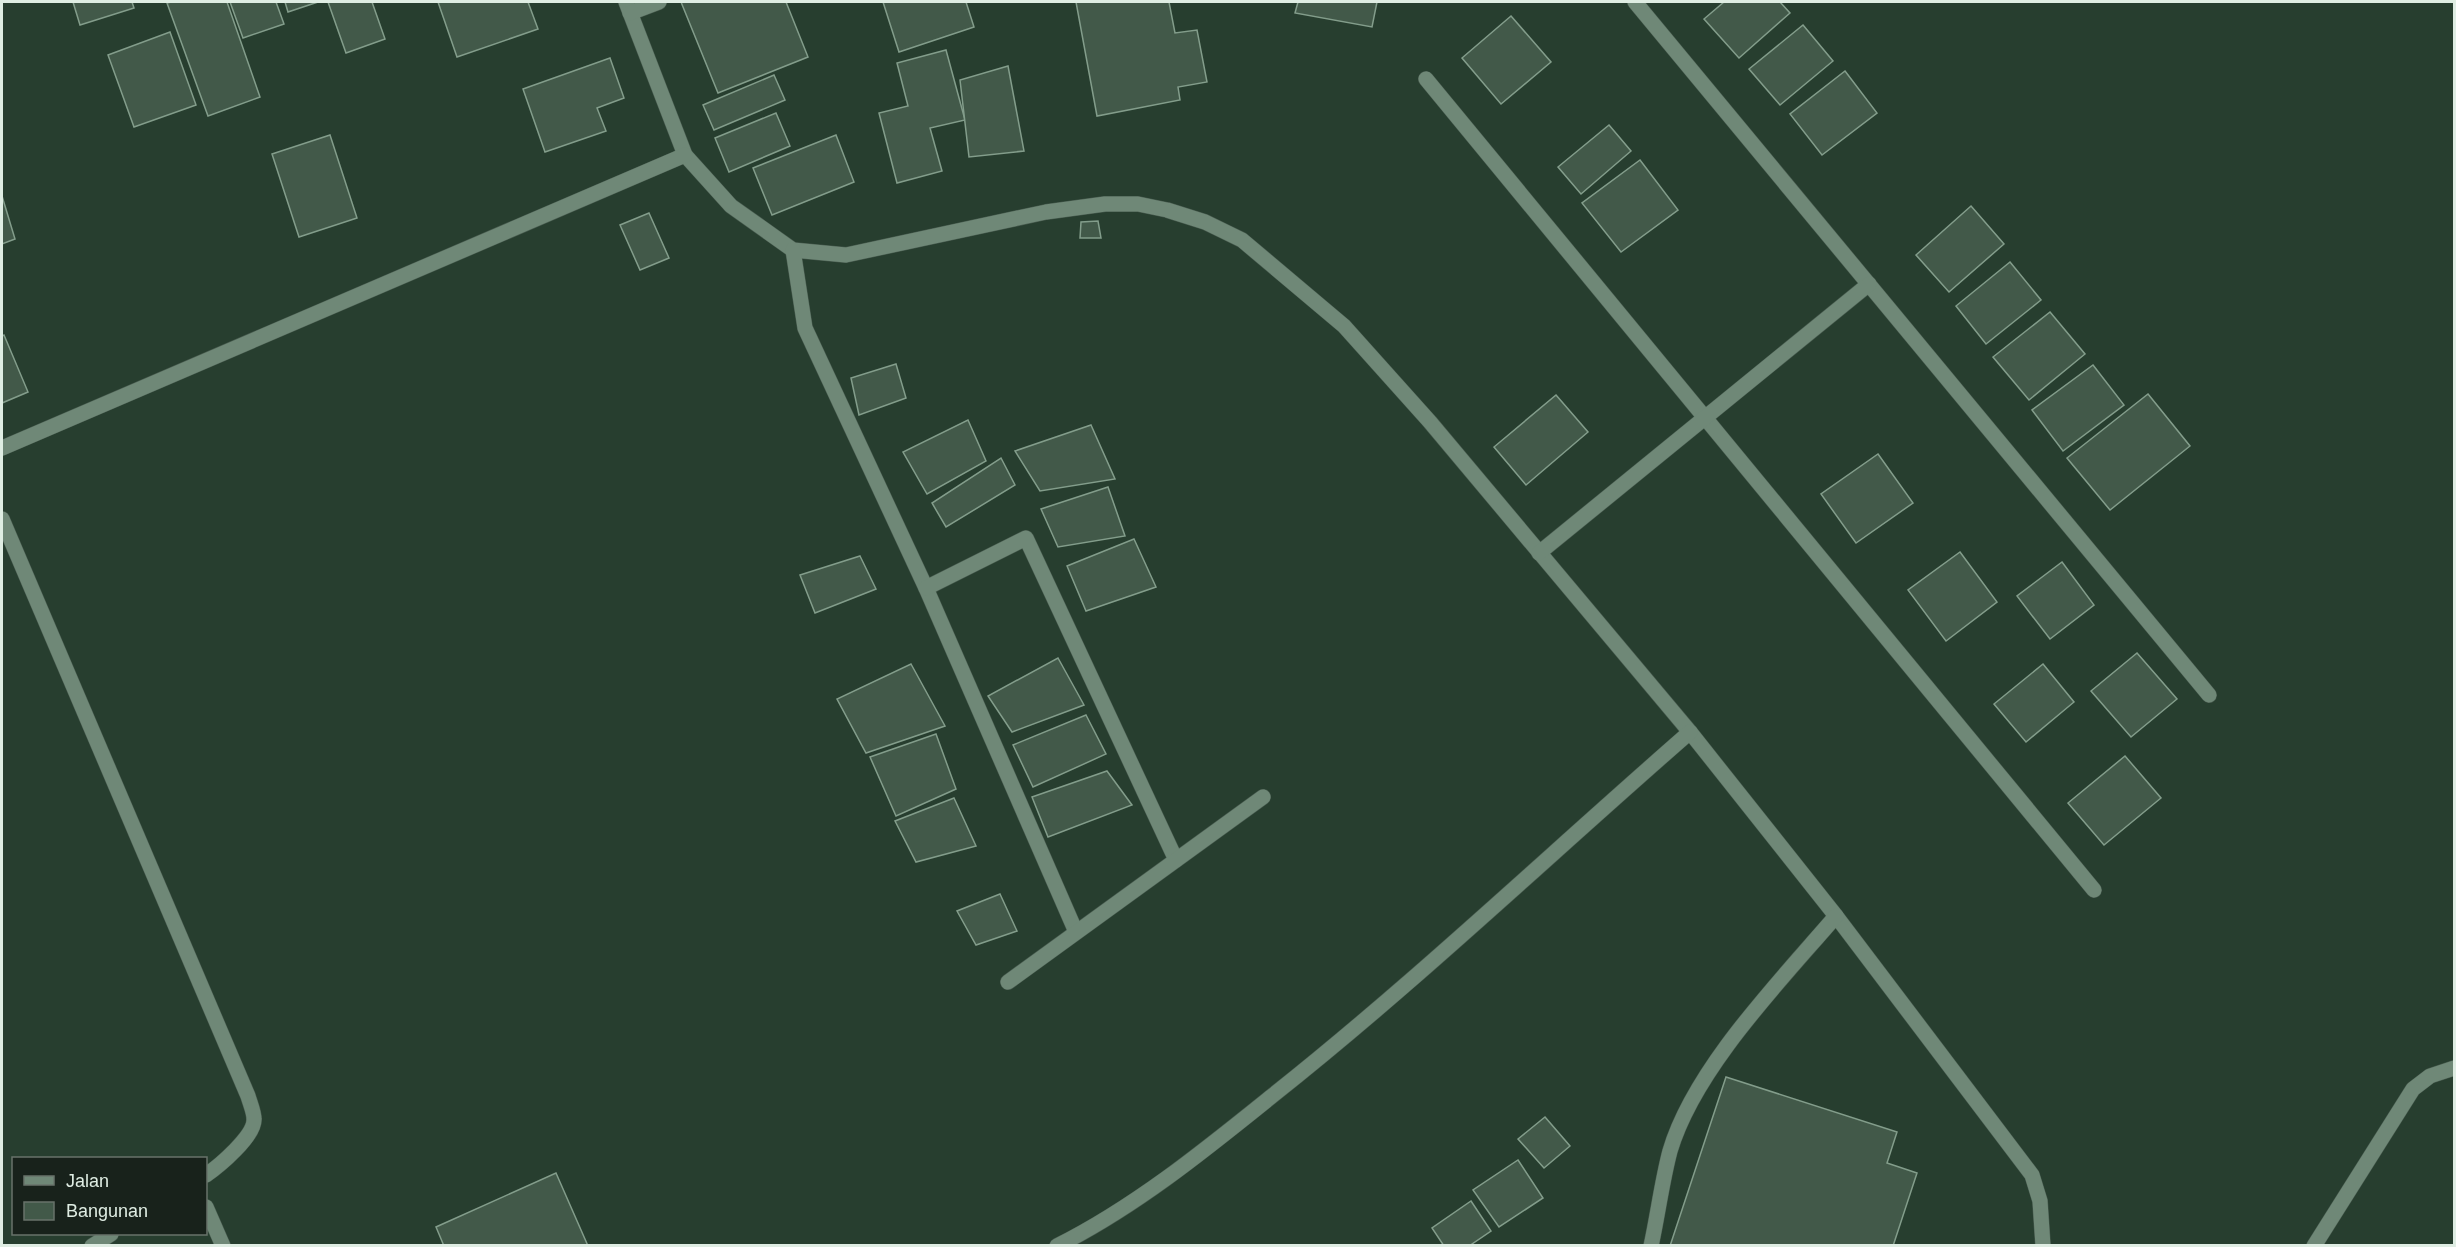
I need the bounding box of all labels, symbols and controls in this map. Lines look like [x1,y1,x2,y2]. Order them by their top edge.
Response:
legend [12,1157,207,1235]
text: Jalan [66,1171,109,1191]
text: Bangunan [66,1201,148,1221]

